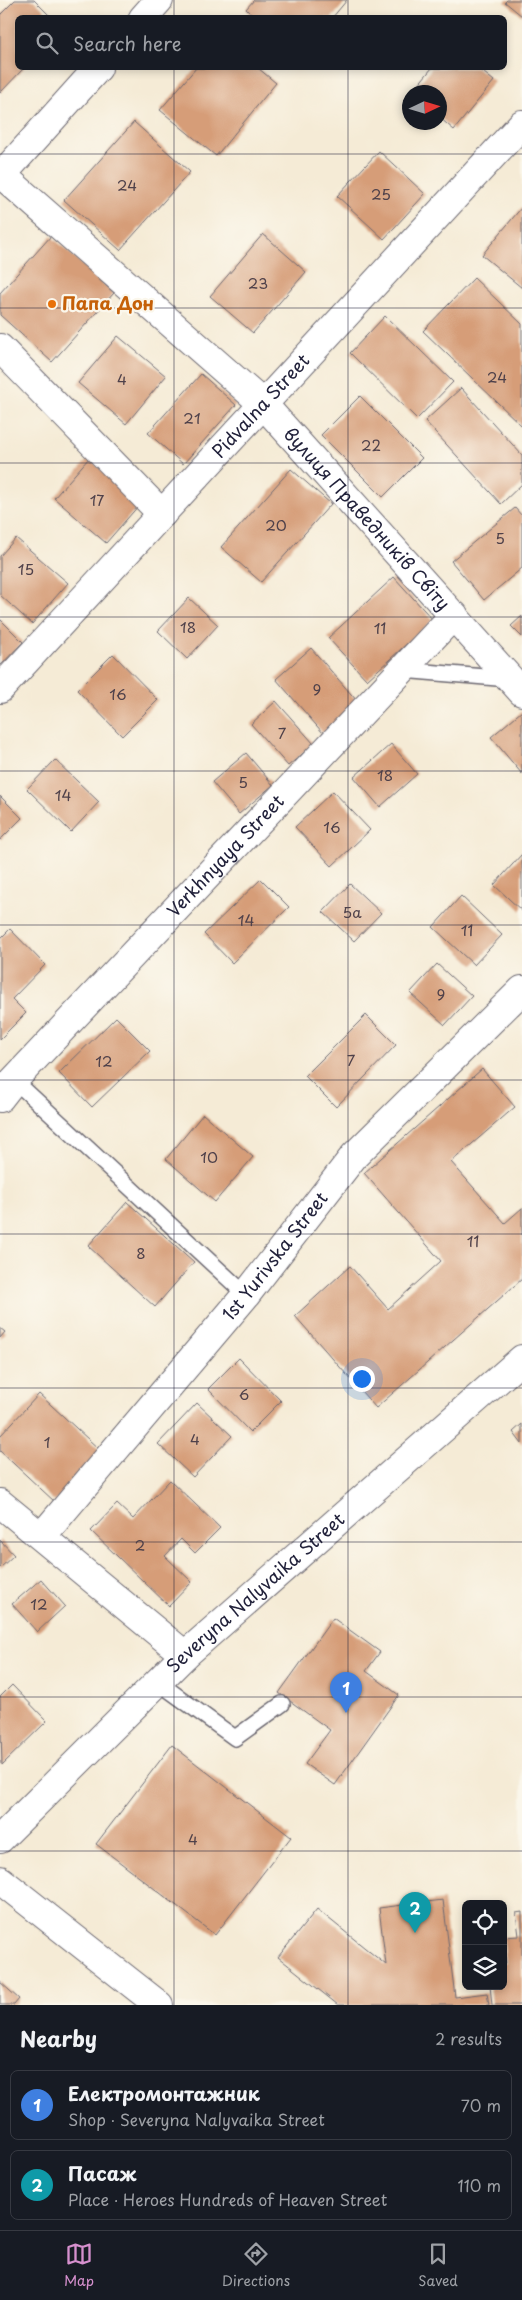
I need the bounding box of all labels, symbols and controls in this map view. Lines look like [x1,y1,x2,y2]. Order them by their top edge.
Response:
search box [15,15,507,70]
icon: search [33,29,61,57]
text: Search here [73,29,182,57]
north arrow [402,85,447,130]
house number: 24 [117,173,137,196]
house number: 25 [371,182,391,205]
house number: 23 [248,271,268,294]
place label: Папа Дон [62,289,154,316]
marker: Папа Дон [46,298,58,310]
street label: Pidvalna Street [205,347,315,463]
house number: 24 [487,365,507,388]
house number: 4 [117,367,127,390]
house number: 21 [183,406,201,429]
street label: вулиця Праведників Світу [278,421,457,615]
house number: 22 [361,433,381,456]
house number: 17 [90,488,104,511]
house number: 20 [265,513,287,536]
house number: 5 [495,526,505,549]
house number: 15 [18,557,34,580]
house number: 18 [180,615,196,638]
house number: 11 [374,616,386,639]
house number: 9 [313,677,321,700]
house number: 16 [109,682,127,705]
house number: 7 [278,721,287,744]
house number: 18 [377,763,393,786]
house number: 5 [238,770,248,793]
house number: 14 [55,783,71,806]
street label: Verkhnyaya Street [160,788,290,923]
house number: 16 [323,815,341,838]
house number: 5а [343,900,362,923]
house number: 14 [238,908,254,931]
house number: 11 [461,918,473,941]
house number: 9 [437,982,445,1005]
house number: 7 [347,1048,356,1071]
house number: 12 [95,1049,113,1072]
house number: 10 [200,1145,218,1168]
street label: 1st Yurivska Street [215,1185,333,1326]
house number: 11 [467,1229,479,1252]
house number: 8 [136,1241,146,1264]
your location [349,1366,375,1392]
house number: 6 [239,1382,249,1405]
house number: 4 [190,1427,200,1450]
house number: 1 [44,1430,50,1453]
street label: Severyna Nalyvaika Street [160,1506,350,1678]
house number: 2 [135,1533,145,1556]
house number: 12 [30,1592,48,1615]
pin: 1 [330,1672,362,1713]
house number: 4 [188,1827,198,1850]
pin: 2 [399,1892,431,1933]
map controls [462,1900,507,1990]
button: locate [462,1900,507,1945]
button: layers [462,1945,507,1990]
text: Nearby [20,2022,97,2054]
text: 2 results [435,2026,502,2050]
text: Електромонтажник [68,2079,260,2107]
text: 1 [33,2093,41,2117]
text: 70 m [461,2093,501,2117]
text: Shop · Severyna Nalyvaika Street [68,2107,325,2131]
text: Пасаж [68,2159,137,2187]
text: 2 [31,2173,43,2197]
text: 110 m [458,2173,501,2197]
text: Place · Heroes Hundreds of Heaven Street [68,2187,387,2211]
tab: Map [64,2240,94,2291]
tab: Directions [222,2240,290,2291]
tab: Saved [418,2240,458,2291]

